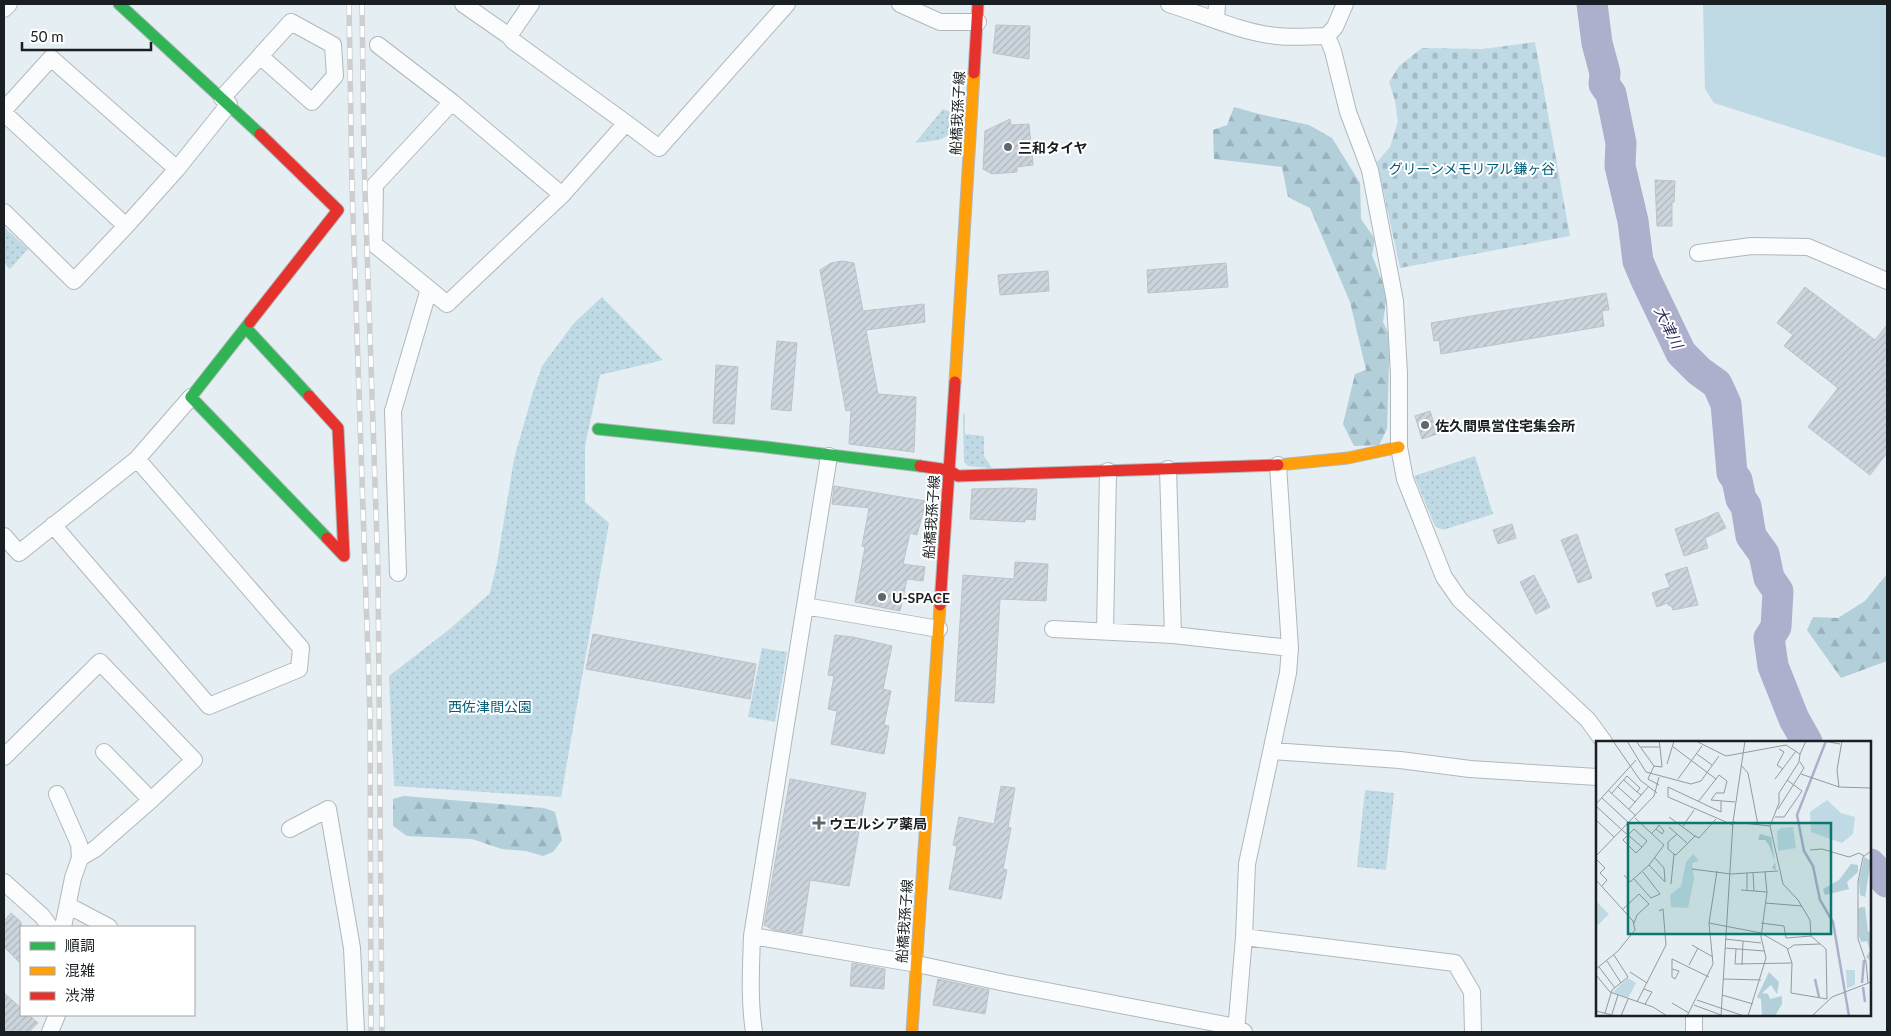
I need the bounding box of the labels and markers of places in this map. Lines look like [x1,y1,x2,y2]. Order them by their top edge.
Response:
place label: 三和タイヤ [1018,139,1088,156]
marker: 三和タイヤ [1002,141,1014,153]
place label: 佐久間県営住宅集会所 [1435,417,1575,434]
marker: 佐久間県営住宅集会所 [1419,419,1431,431]
place label: U-SPACE [892,589,950,606]
marker: U-SPACE [876,591,888,603]
place label: ウエルシア薬局 [829,815,927,832]
marker: ウエルシア薬局 [813,817,825,829]

